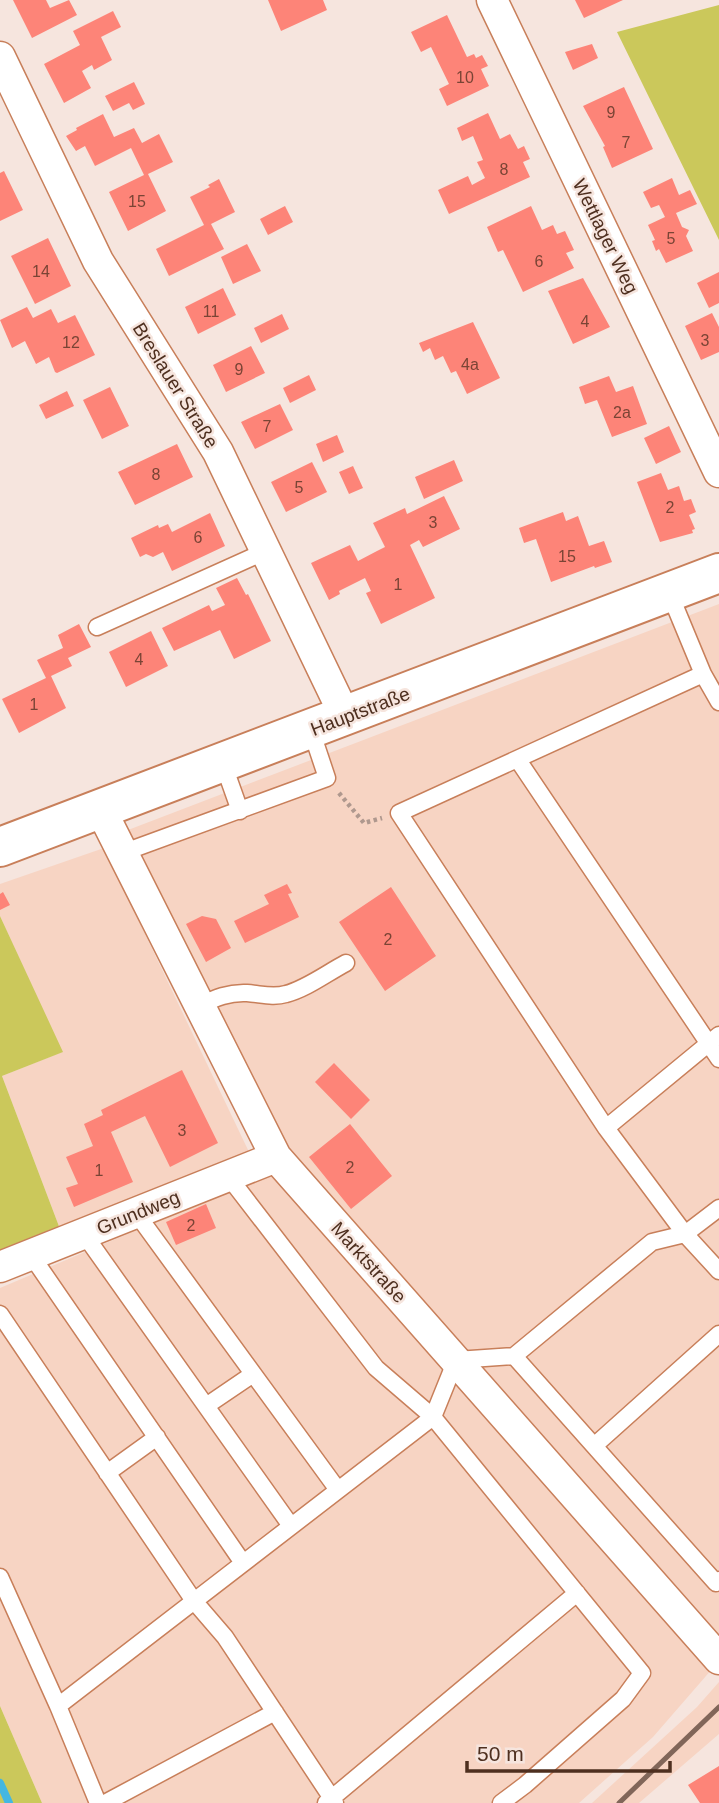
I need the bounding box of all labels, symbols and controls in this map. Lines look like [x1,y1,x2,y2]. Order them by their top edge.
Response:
house number: 10 [456,69,474,86]
house number: 9 [607,104,616,121]
house number: 7 [622,134,631,151]
house number: 8 [500,161,509,178]
street label: Wettlager Weg [569,175,642,297]
house number: 15 [128,193,146,210]
house number: 5 [667,230,676,247]
house number: 6 [535,253,544,270]
house number: 14 [32,263,50,280]
house number: 11 [203,303,219,320]
house number: 4 [581,313,590,330]
street label: Breslauer Straße [129,319,223,452]
house number: 3 [701,332,710,349]
house number: 12 [62,334,80,351]
house number: 4a [461,356,479,373]
house number: 9 [235,361,244,378]
house number: 2a [613,404,631,421]
house number: 7 [263,418,272,435]
house number: 8 [152,466,161,483]
house number: 5 [295,479,304,496]
house number: 2 [666,499,675,516]
house number: 3 [429,514,438,531]
house number: 6 [194,529,203,546]
house number: 15 [558,548,576,565]
house number: 1 [394,576,403,593]
house number: 4 [135,651,144,668]
street label: Hauptstraße [308,683,413,740]
house number: 1 [30,696,39,713]
house number: 2 [384,931,393,948]
house number: 3 [178,1122,187,1139]
house number: 2 [346,1159,355,1176]
house number: 1 [95,1162,104,1179]
street label: Grundweg [94,1186,183,1239]
house number: 2 [187,1217,196,1234]
street label: Marktstraße [327,1218,410,1307]
scale bar [467,1730,670,1774]
text: 50 m [477,1742,524,1765]

